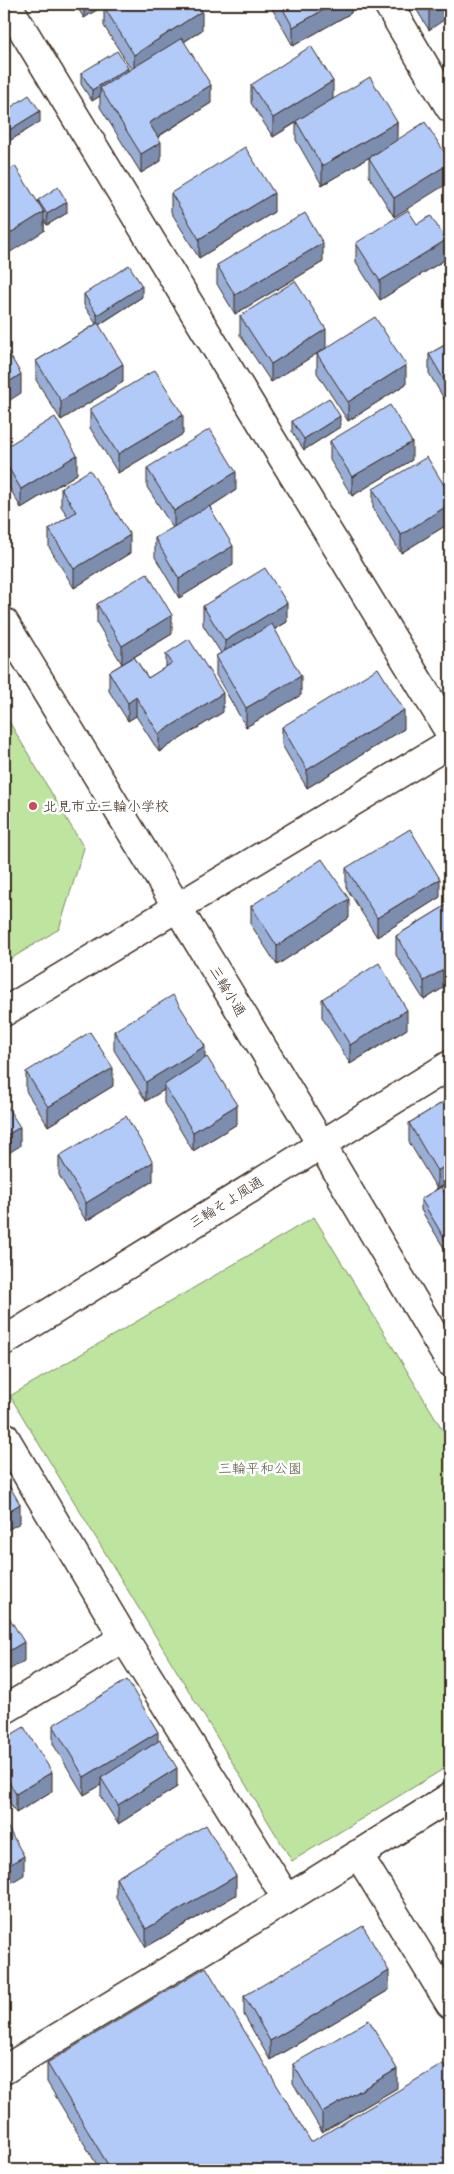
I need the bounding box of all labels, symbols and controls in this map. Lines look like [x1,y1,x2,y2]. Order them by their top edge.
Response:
place label: 北見市立三輪小学校 [43,797,169,815]
marker: 北見市立三輪小学校 [27,800,39,812]
street label: 三輪小通 [206,962,250,1020]
street label: 三輪そよ風通 [186,1172,266,1232]
park label: 三輪平和公園 [218,1459,302,1477]

